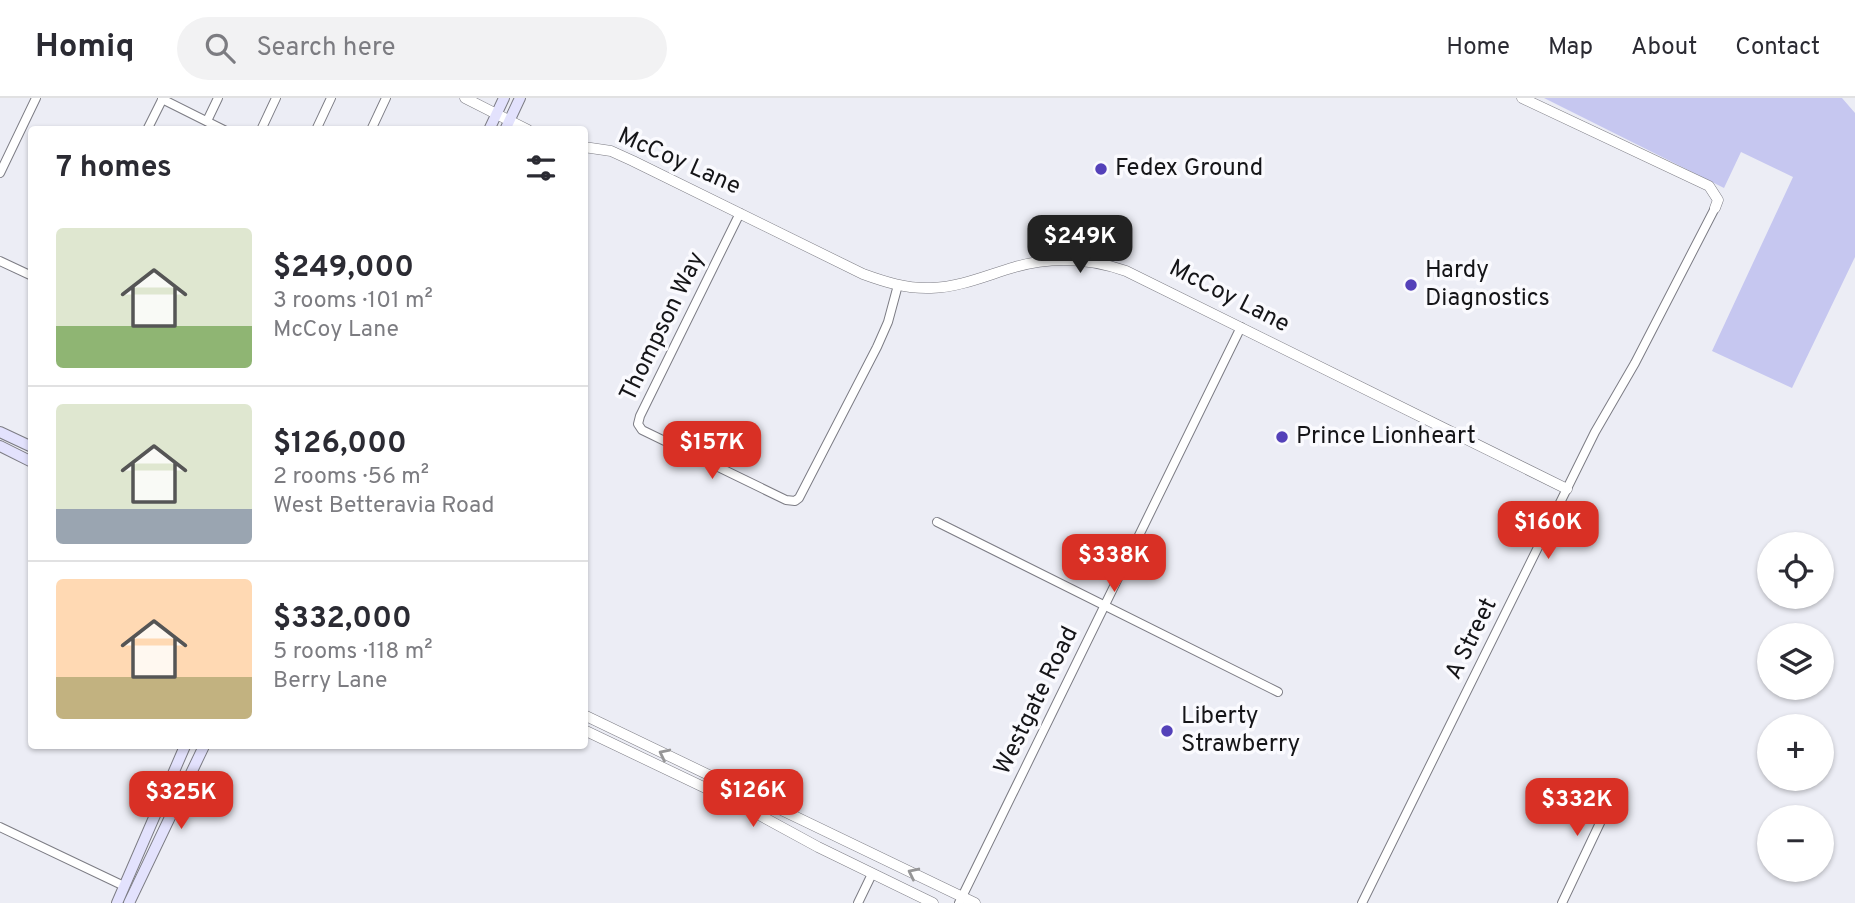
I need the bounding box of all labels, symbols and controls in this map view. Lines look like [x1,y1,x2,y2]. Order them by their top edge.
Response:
search box [177,17,667,80]
text: Homiq [35,27,135,69]
icon: search [201,29,239,67]
text: Search here [257,32,395,65]
text: Home [1446,33,1510,63]
text: Map [1548,33,1593,63]
text: About [1631,33,1697,63]
text: Contact [1735,33,1820,63]
street label: McCoy Lane [613,122,745,202]
icon: filters [522,149,560,187]
text: 7 homes [56,150,172,187]
place label: Fedex Ground [1115,154,1263,184]
marker: Fedex Ground [1093,161,1109,177]
pin: $249K [1031,216,1129,275]
text: $249K [1043,223,1117,252]
street label: Thompson Way [614,247,712,407]
text: $249,000 [273,250,414,287]
street label: McCoy Lane [1164,254,1294,340]
icon: home [112,256,196,340]
place label: Hardy Diagnostics [1425,256,1550,314]
marker: Hardy Diagnostics [1403,277,1419,293]
text: 3 rooms · 101 m² [273,287,433,316]
text: McCoy Lane [273,316,399,345]
pin: $157K [663,422,761,481]
place label: Prince Lionheart [1296,422,1476,452]
text: $126,000 [273,426,407,463]
text: $157K [679,429,745,458]
marker: Prince Lionheart [1274,429,1290,445]
icon: home [112,432,196,516]
text: 2 rooms · 56 m² [273,463,429,492]
text: West Betteravia Road [273,492,494,521]
pin: $160K [1499,502,1597,561]
text: $160K [1514,509,1582,538]
map controls [1757,532,1834,882]
button: locate [1757,532,1834,609]
pin: $338K [1065,534,1163,594]
text: $338K [1078,542,1150,571]
street label: A Street [1439,593,1505,685]
text: $332,000 [273,601,412,638]
icon: home [112,607,196,691]
street label: Westgate Road [988,622,1086,780]
button: layers [1757,623,1834,700]
text: 5 rooms · 118 m² [273,638,432,667]
text: Berry Lane [273,667,387,696]
place label: Liberty Strawberry [1181,702,1300,760]
button: + [1757,714,1834,791]
marker: Liberty Strawberry [1159,723,1175,739]
one-way arrow [659,748,671,762]
pin: $126K [704,770,802,829]
pin: $325K [132,772,230,831]
text: $126K [719,777,787,806]
pin: $332K [1528,778,1626,838]
text: $325K [145,779,217,808]
text: $332K [1541,786,1613,815]
button: − [1757,805,1834,882]
one-way arrow [908,868,921,882]

